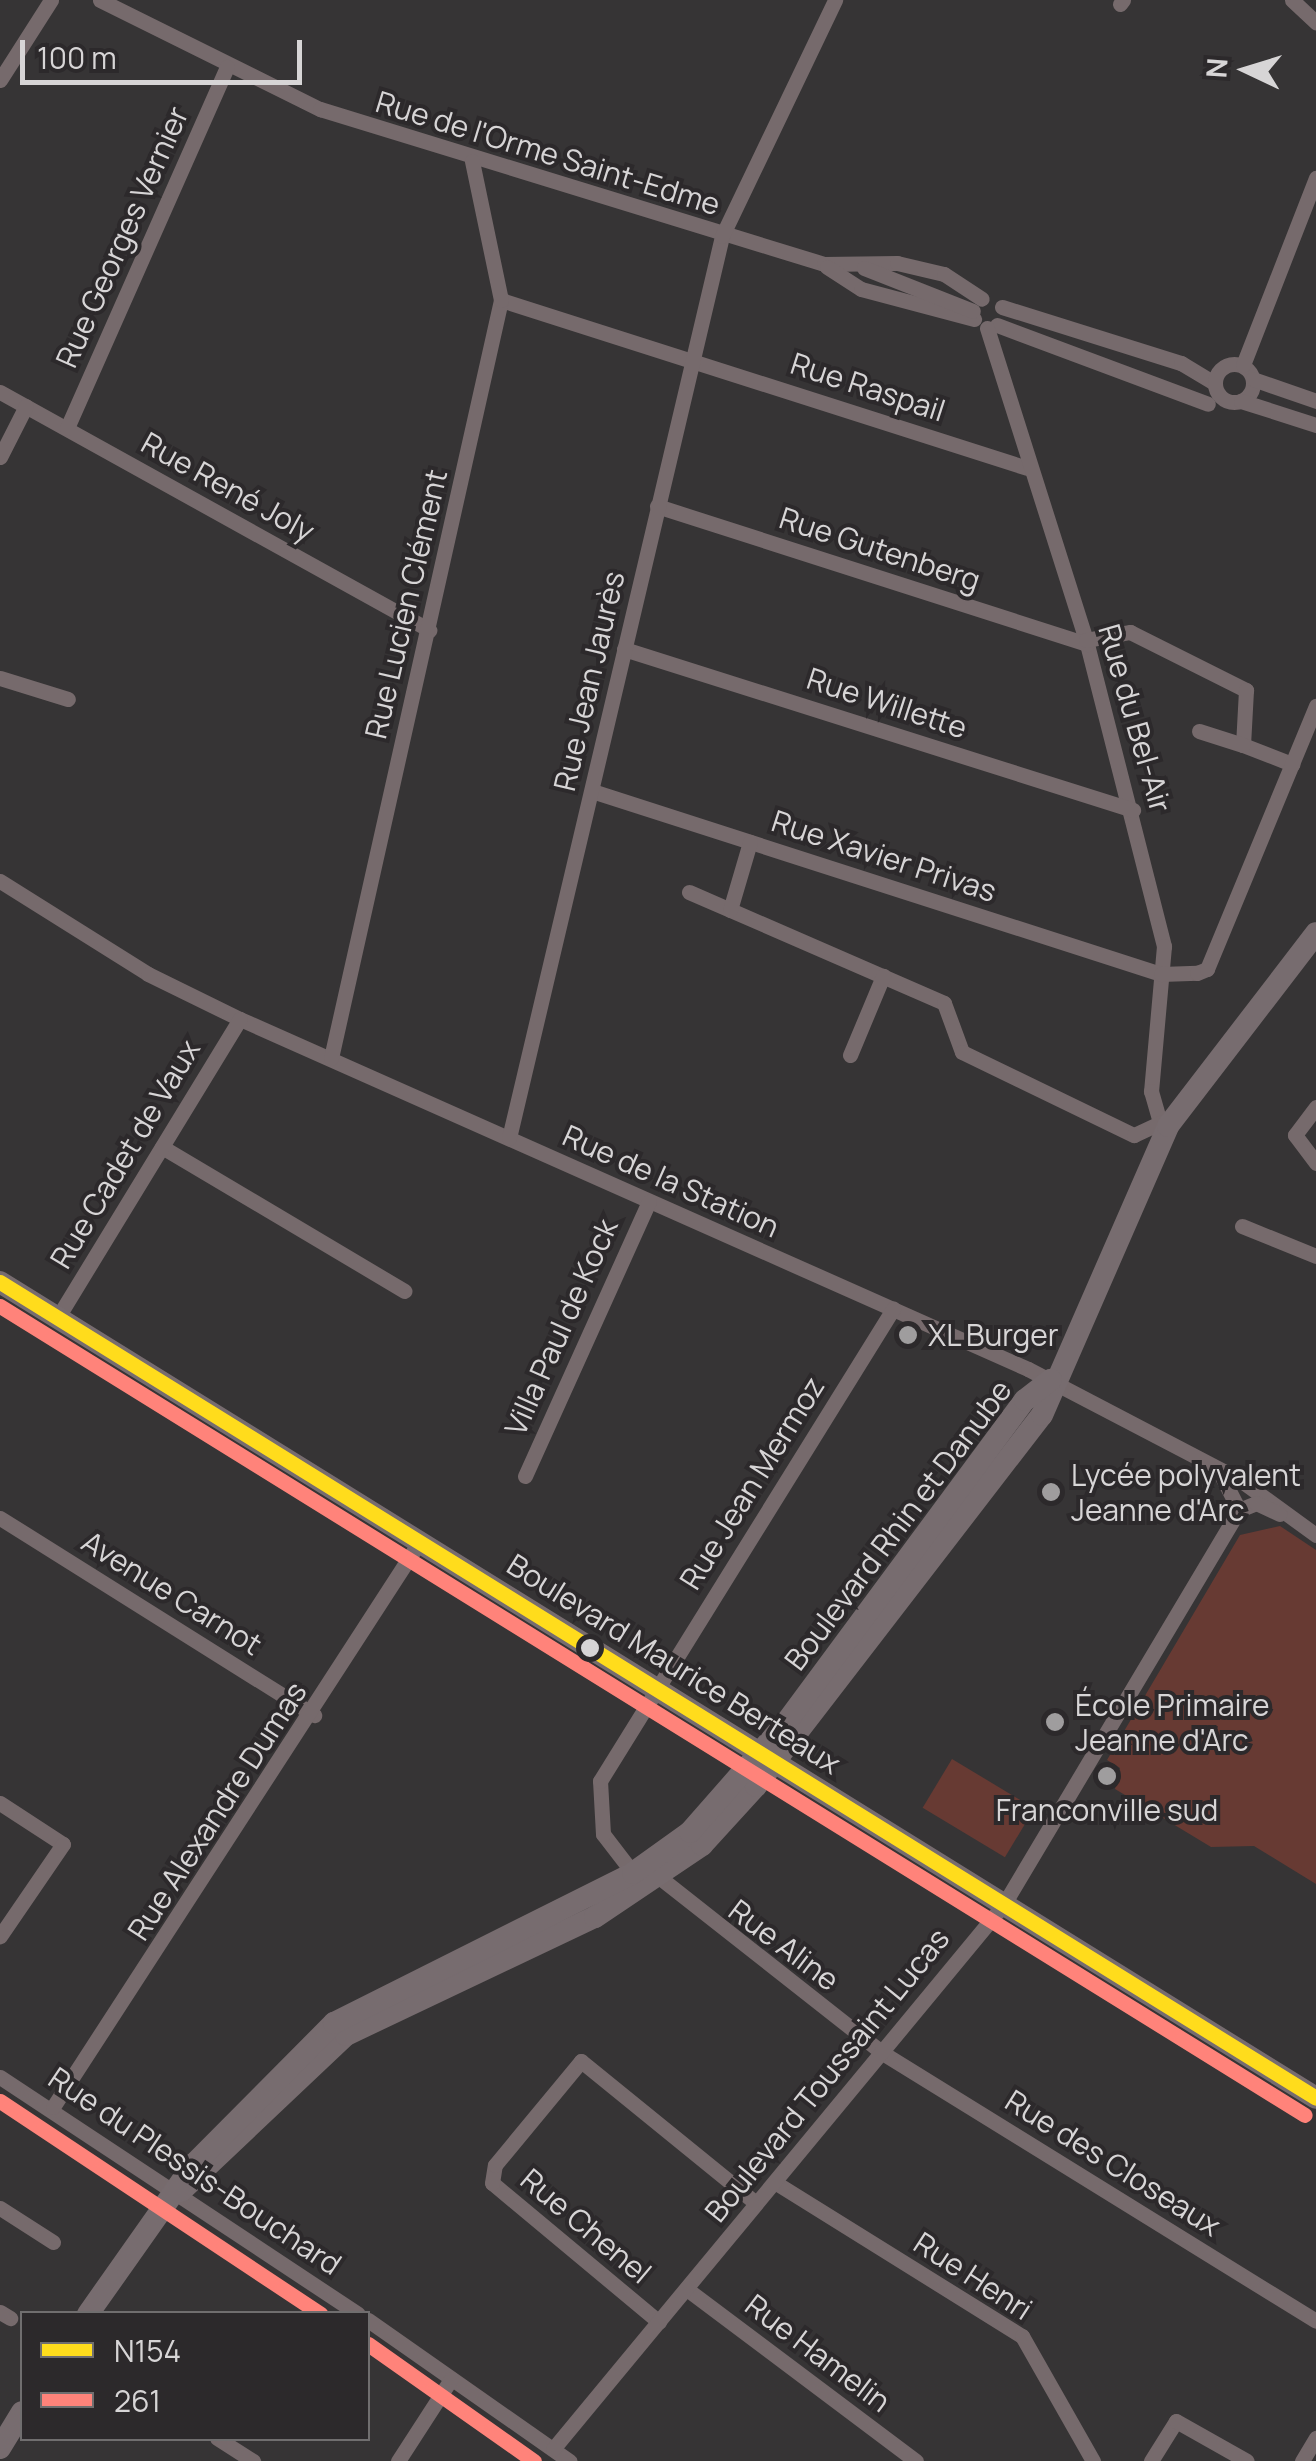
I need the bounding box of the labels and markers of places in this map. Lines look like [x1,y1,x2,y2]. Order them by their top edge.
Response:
place label: XL Burger [928,1317,1060,1353]
marker: XL Burger [897,1324,919,1346]
place label: Lycée polyvalent Jeanne d'Arc [1071,1457,1301,1528]
marker: Lycée polyvalent Jeanne d'Arc [1040,1481,1062,1503]
unlabelled marker [580,1638,600,1658]
place label: École Primaire Jeanne d'Arc [1075,1687,1270,1758]
marker: École Primaire Jeanne d'Arc [1044,1711,1066,1733]
marker: Franconville sud [1096,1765,1118,1787]
place label: Franconville sud [996,1792,1218,1828]

